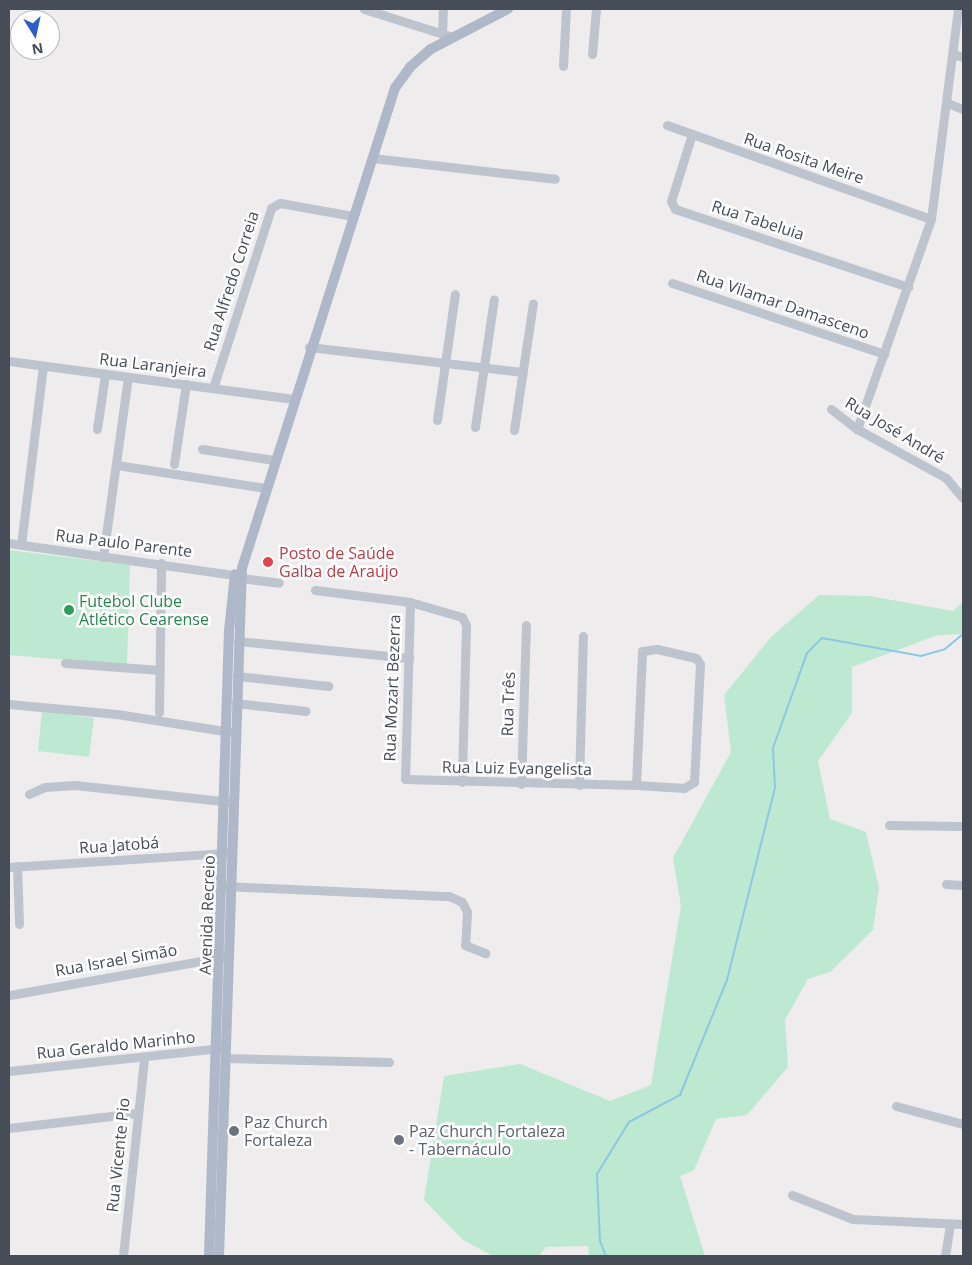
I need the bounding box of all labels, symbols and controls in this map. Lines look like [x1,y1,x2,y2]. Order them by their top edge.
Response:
north arrow [10,10,60,60]
text: N [30,39,45,60]
street label: Rua Rosita Meire [742,128,866,188]
street label: Rua Tabeluia [709,196,807,244]
street label: Rua Alfredo Correia [199,209,263,353]
street label: Rua Vilamar Damasceno [694,265,872,343]
street label: Rua Laranjeira [98,349,208,381]
street label: Rua José André [842,393,948,467]
street label: Rua Paulo Parente [55,525,193,561]
place label: Posto de Saúde Galba de Araújo [279,543,398,581]
marker: Posto de Saúde Galba de Araújo [261,555,275,569]
place label: Futebol Clube Atlético Cearense [79,591,209,629]
marker: Futebol Clube Atlético Cearense [63,604,75,616]
street label: Rua Mozart Bezerra [380,614,404,762]
street label: Rua Três [497,671,519,737]
street label: Rua Luiz Evangelista [442,757,592,779]
street label: Rua Jatobá [78,833,160,857]
street label: Avenida Recreio [195,855,219,975]
street label: Rua Israel Simão [53,940,179,980]
street label: Rua Geraldo Marinho [36,1027,196,1063]
street label: Rua Vicente Pio [102,1097,134,1213]
place label: Paz Church Fortaleza [244,1112,328,1150]
place label: Paz Church Fortaleza - Tabernáculo [409,1121,565,1159]
marker: Paz Church Fortaleza [228,1125,240,1137]
marker: Paz Church Fortaleza - Tabernáculo [393,1134,405,1146]

